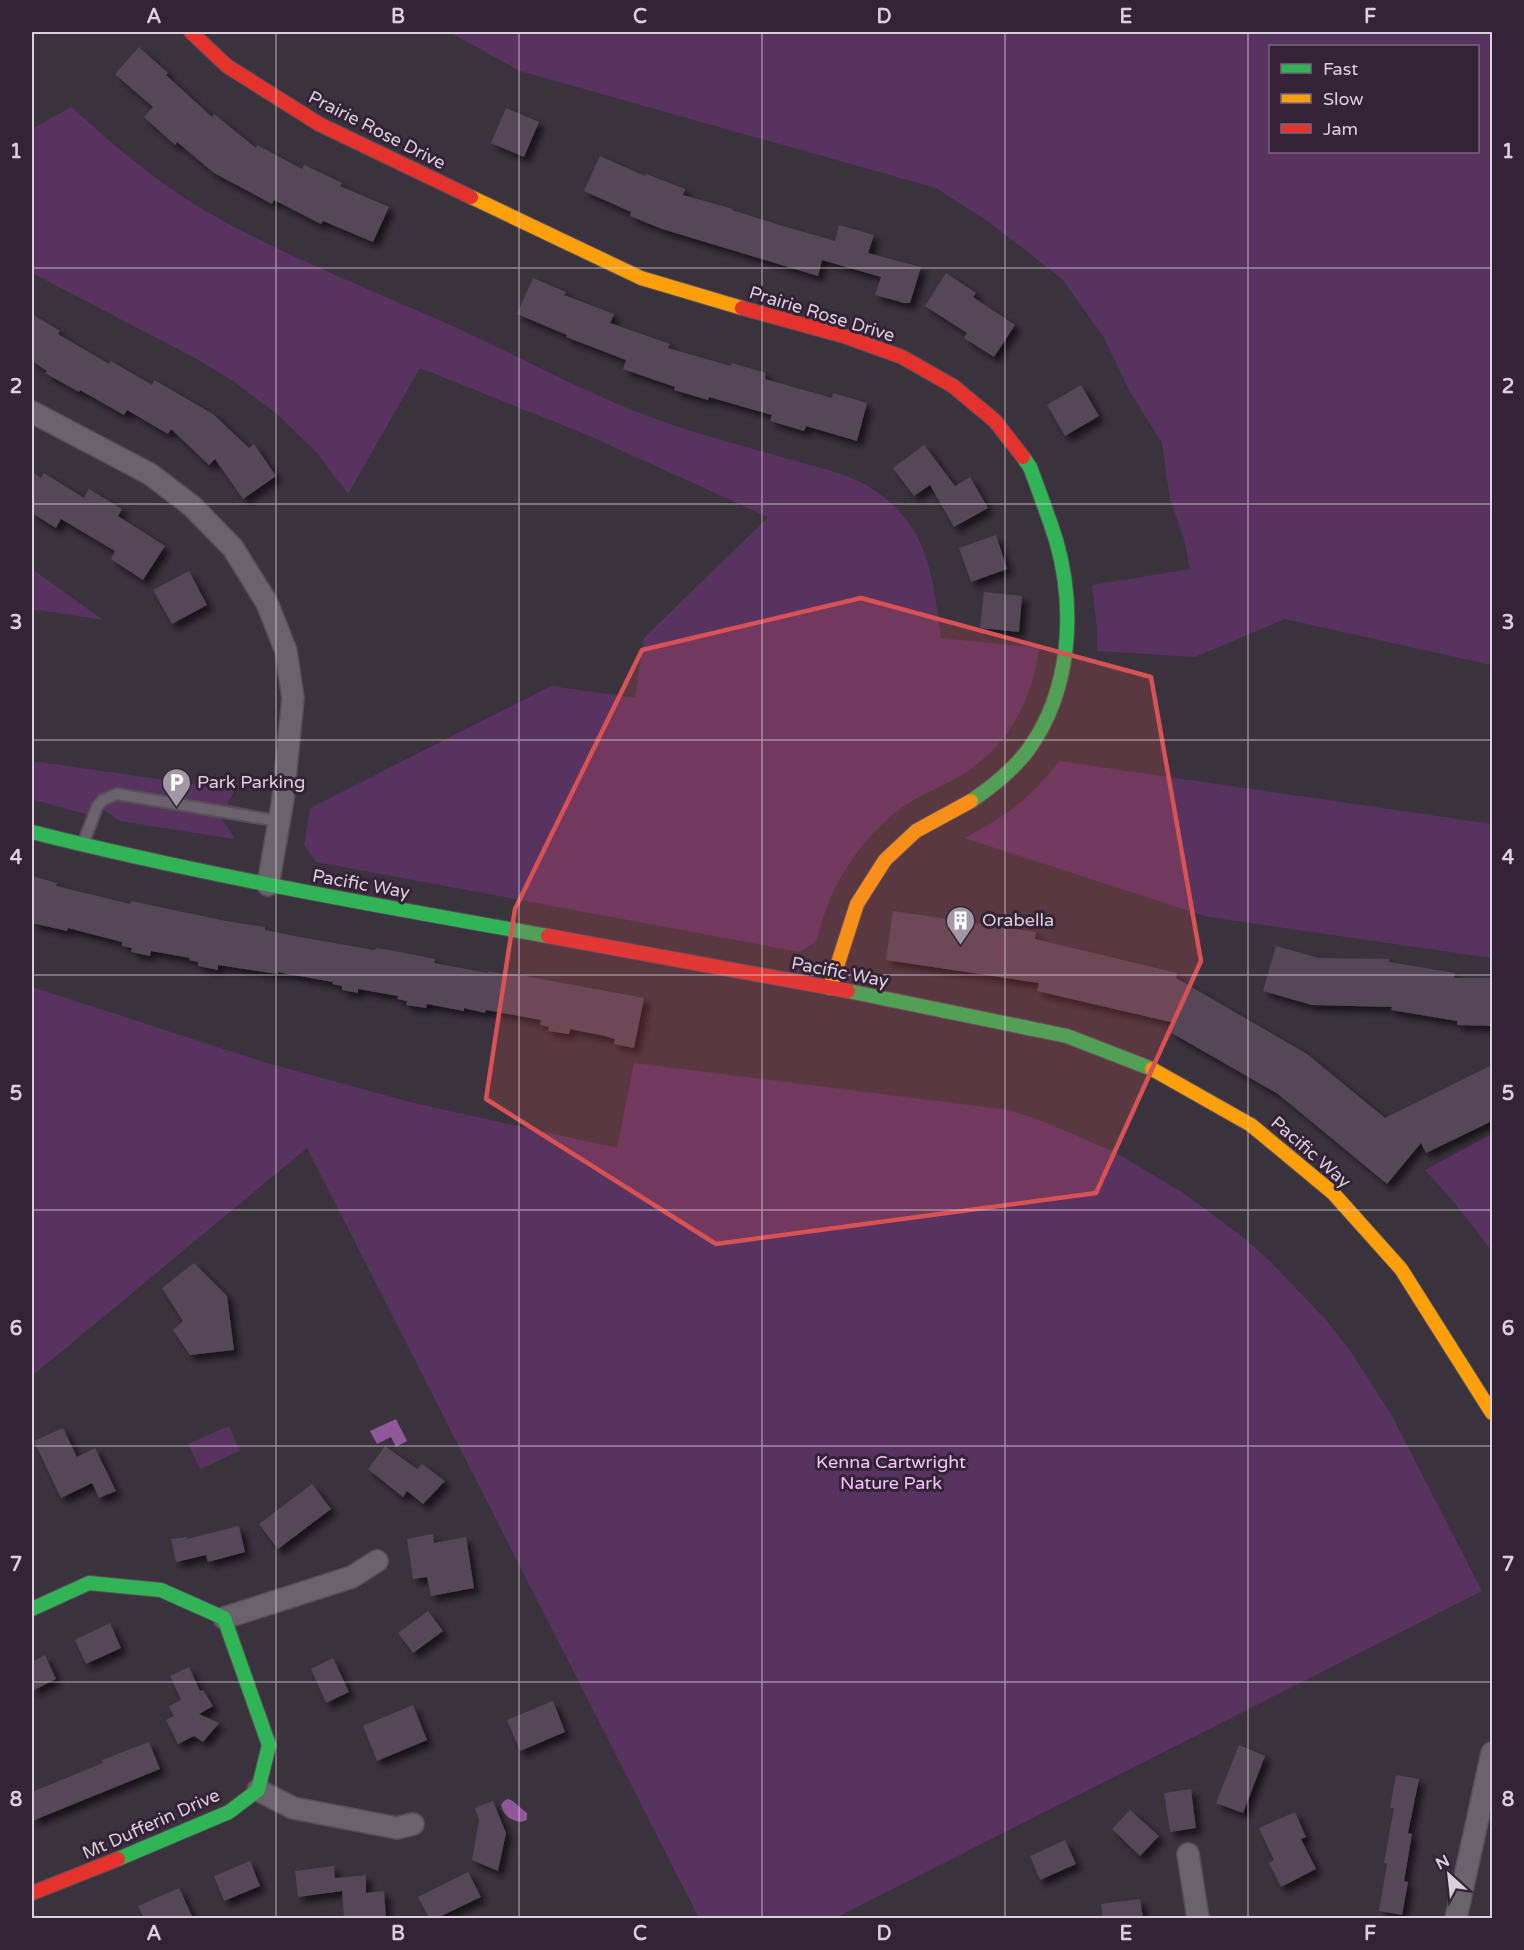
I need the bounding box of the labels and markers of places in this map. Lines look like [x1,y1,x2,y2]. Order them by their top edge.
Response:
parking icon: Park Parking [160,766,192,808]
place label: Park Parking [197,771,305,793]
building icon: Orabella [945,904,977,946]
place label: Orabella [982,909,1054,931]

